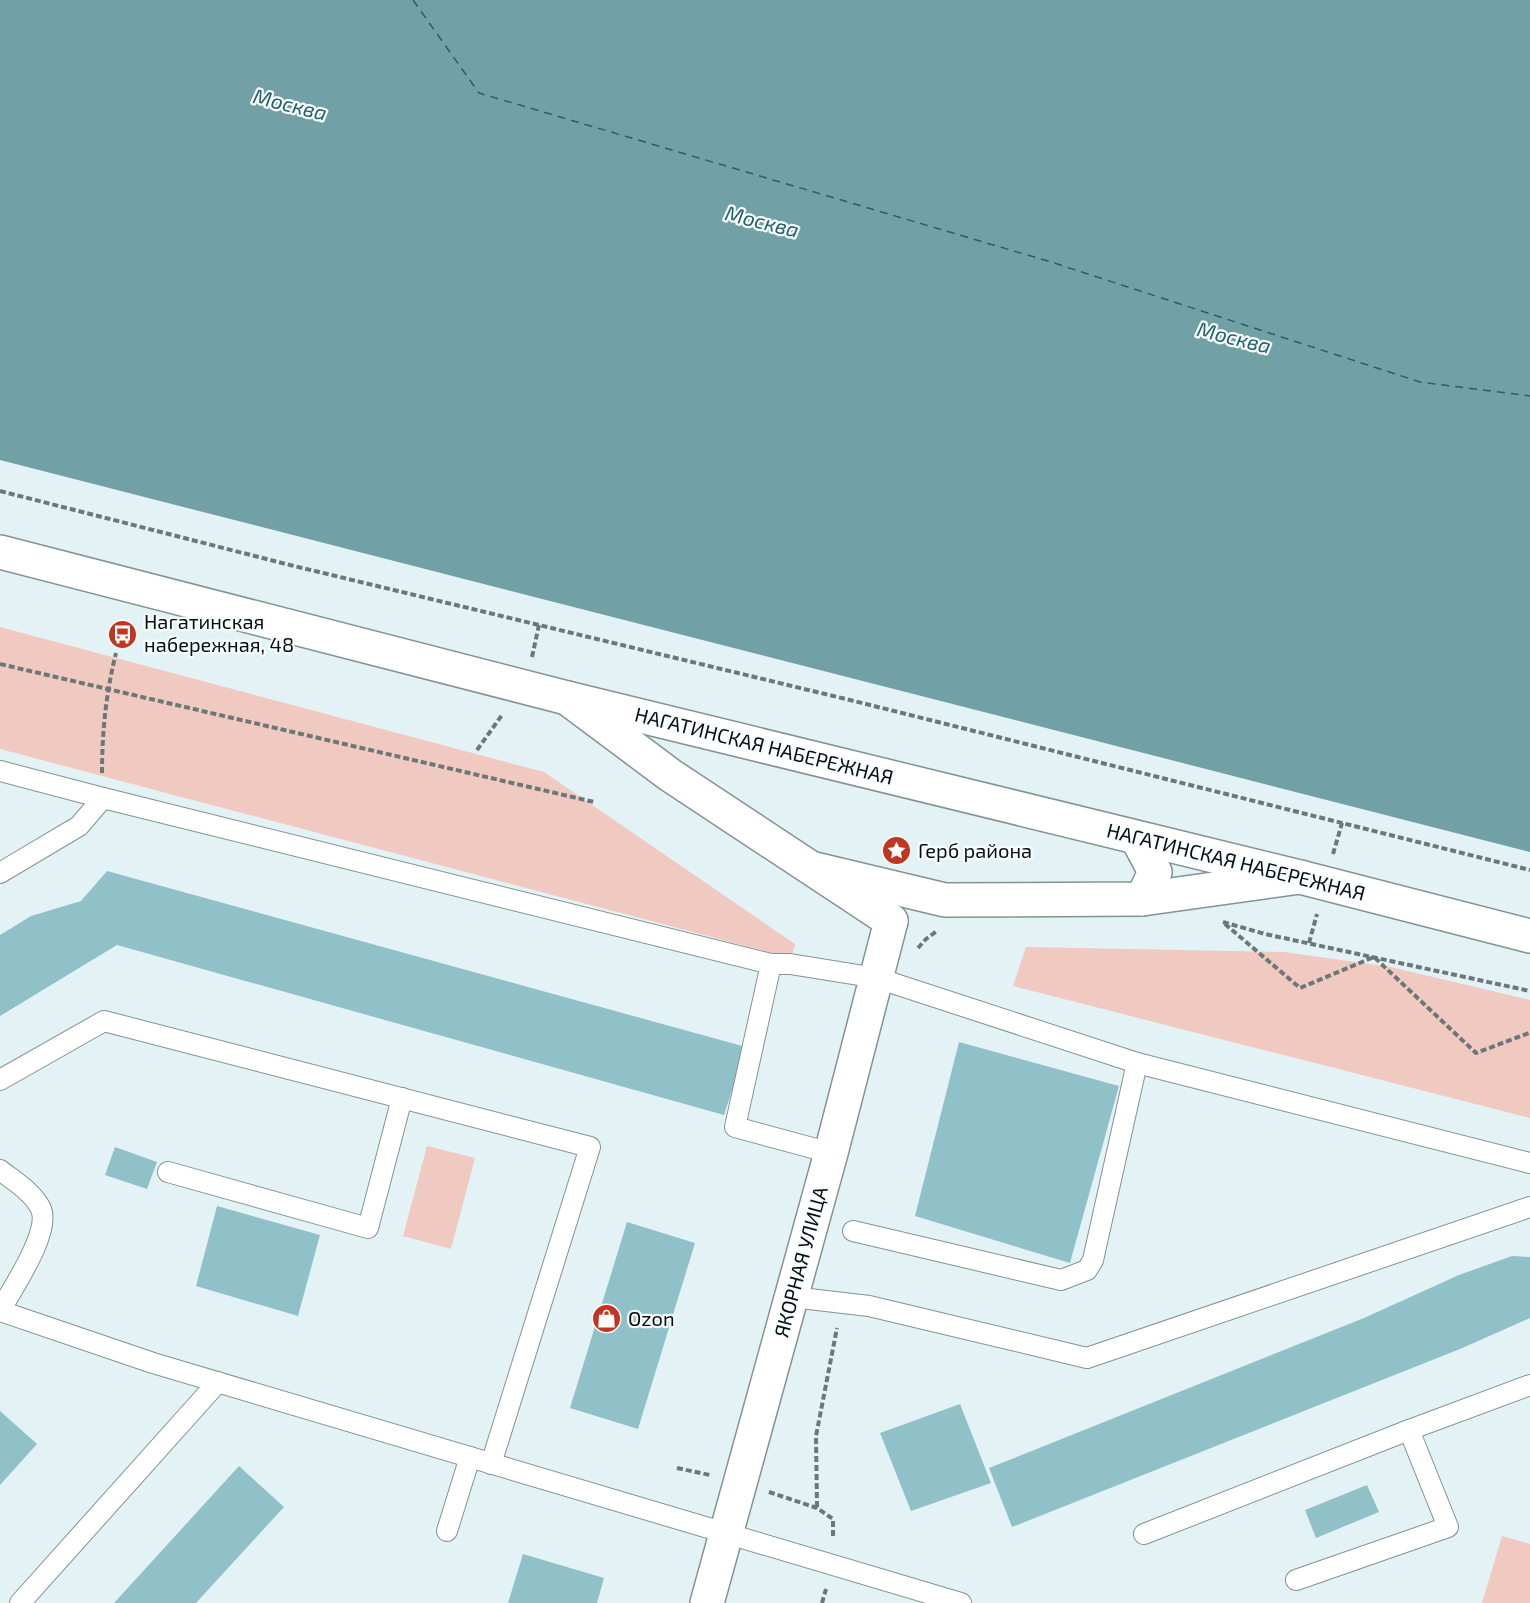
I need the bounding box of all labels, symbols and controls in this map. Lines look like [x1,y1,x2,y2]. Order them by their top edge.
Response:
water label: Москва [251,82,330,125]
water label: Москва [723,199,802,242]
water label: Москва [1195,315,1274,358]
place label: Нагатинская набережная, 48 [144,609,294,656]
bus stop icon: Нагатинская набережная, 48 [107,618,139,650]
street label: НАГАТИНСКАЯ НАБЕРЕЖНАЯ [633,701,896,789]
street label: НАГАТИНСКАЯ НАБЕРЕЖНАЯ [1105,817,1368,905]
place icon: Герб района [881,835,913,867]
place label: Герб района [918,838,1032,862]
street label: ЯКОРНАЯ УЛИЦА [768,1183,832,1340]
shop icon: Ozon [591,1303,623,1335]
place label: Ozon [628,1306,675,1330]

